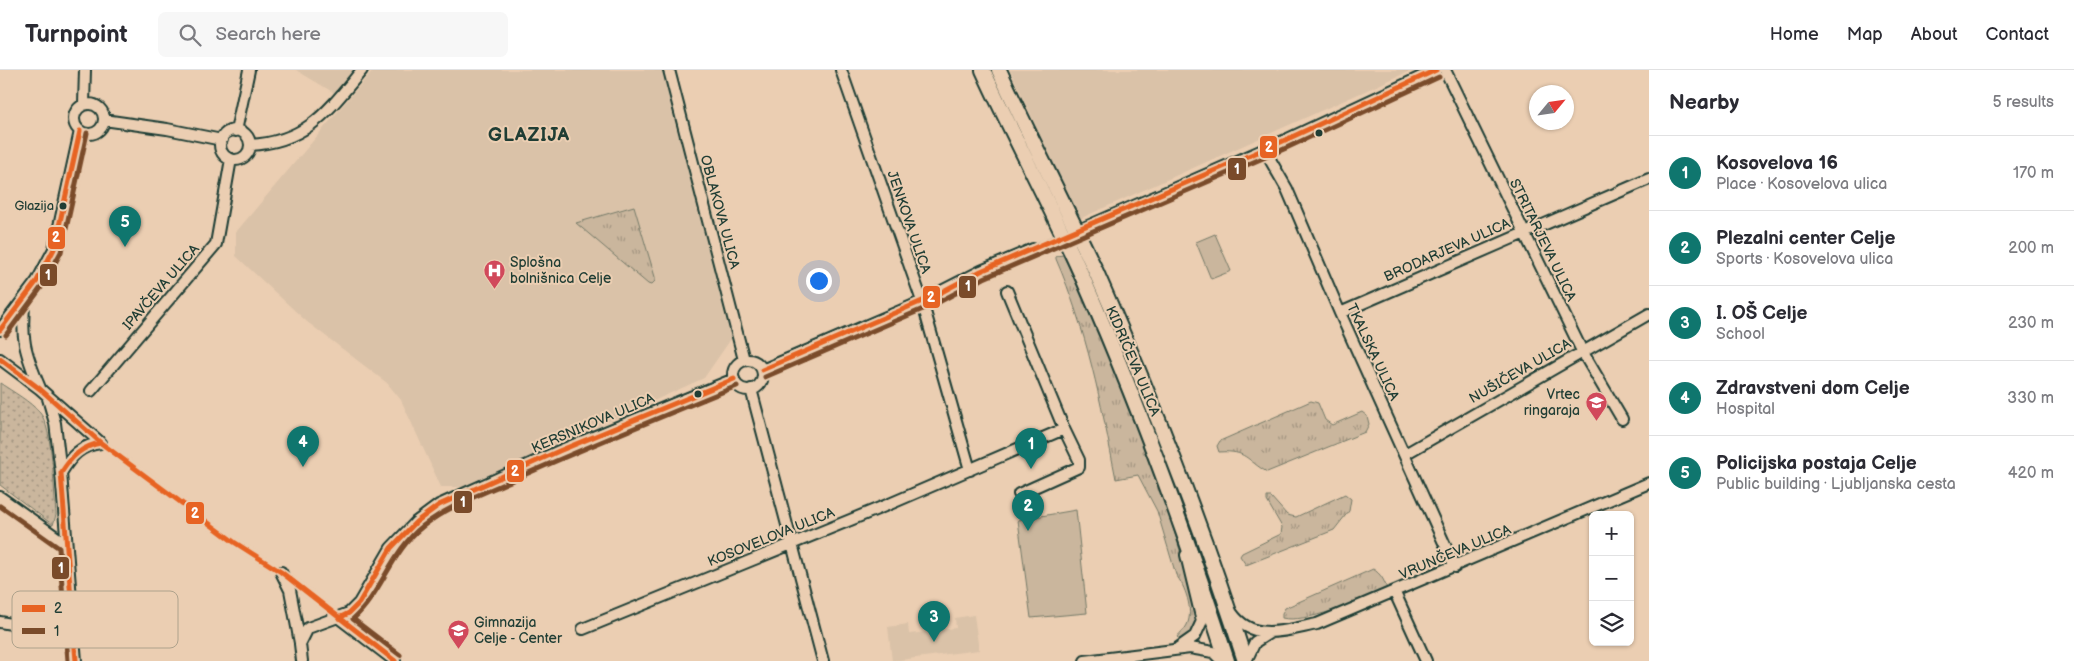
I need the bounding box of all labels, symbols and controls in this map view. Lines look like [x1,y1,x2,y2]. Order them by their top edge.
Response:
search box [158,12,508,57]
text: Turnpoint [25,20,128,49]
icon: search [176,21,204,49]
text: Search here [216,23,321,46]
text: Home [1770,24,1819,45]
text: Map [1847,24,1883,45]
text: About [1911,24,1958,45]
text: Contact [1986,24,2049,45]
north arrow [1529,85,1574,130]
text: Nearby [1669,90,1739,115]
text: 5 results [1992,93,2054,112]
district label: GLAZIJA [488,124,570,147]
unlabelled marker [1314,128,1324,138]
line badge: 2 [1259,135,1278,159]
text: 2 [1265,139,1274,156]
text: Kosovelova 16 [1716,152,1838,175]
street label: OBLAKOVA ULICA [697,153,743,271]
line badge: 1 [1227,157,1247,181]
text: 1 [1234,161,1240,178]
text: 1 [1682,164,1688,183]
text: 170 m [2013,164,2054,183]
street label: JENKOVA ULICA [883,168,935,276]
text: Place · Kosovelova ulica [1716,175,1887,194]
street label: STRITARJEVA ULICA [1506,176,1580,304]
place label: Glazija [14,198,54,214]
marker: Glazija [58,201,68,211]
pin: 5 [109,206,141,247]
street label: BRODARJEVA ULICA [1381,214,1513,285]
line badge: 2 [47,226,66,250]
text: Plezalni center Celje [1716,227,1895,250]
text: 2 [52,229,61,246]
text: 2 [1680,239,1690,258]
text: 200 m [2008,239,2054,258]
street label: IPAVČEVA ULICA [118,240,203,333]
text: Sports · Kosovelova ulica [1716,250,1893,269]
place label: Splošna bolnišnica Celje [510,254,611,287]
hospital icon: Splošna bolnišnica Celje [482,258,506,289]
line badge: 1 [39,263,58,287]
text: 1 [45,267,51,284]
your location [806,268,832,294]
line badge: 1 [958,275,977,299]
text: 1 [965,278,971,295]
line badge: 2 [922,285,941,309]
text: 2 [927,289,936,306]
street label: TKALSKA ULICA [1343,301,1403,404]
text: I. OŠ Celje [1716,302,1808,325]
street label: KIDRIČEVA ULICA [1102,303,1165,419]
text: 3 [1680,314,1690,333]
text: 230 m [2008,314,2054,333]
text: School [1716,325,1765,344]
street label: NUŠIČEVA ULICA [1466,334,1574,407]
text: Zdravstveni dom Celje [1716,377,1910,400]
place label: Vrtec ringaraja [1524,386,1580,419]
street label: KERSNIKOVA ULICA [529,389,657,457]
unlabelled marker [693,389,703,399]
text: 4 [1680,389,1690,408]
text: 330 m [2007,389,2054,408]
school or university icon: Vrtec ringaraja [1584,390,1608,421]
text: Hospital [1716,400,1775,419]
pin: 4 [287,426,319,467]
pin: 1 [1015,428,1047,469]
text: Policijska postaja Celje [1716,452,1917,475]
line badge: 2 [506,459,525,483]
text: 2 [511,463,520,480]
text: 5 [1680,464,1690,483]
text: 420 m [2008,464,2054,483]
text: Public building · Ljubljanska cesta [1716,475,1956,494]
line badge: 1 [453,490,473,514]
pin: 2 [1012,490,1044,531]
text: 1 [460,494,466,511]
line badge: 2 [185,501,205,525]
street label: KOSOVELOVA ULICA [705,504,837,570]
text: 2 [191,505,200,522]
map controls [1589,511,1634,646]
button: + [1589,511,1634,556]
street label: VRUNČEVA ULICA [1396,520,1514,583]
line badge: 1 [51,556,70,580]
button: − [1589,556,1634,601]
text: 1 [58,560,64,577]
legend [12,591,178,648]
text: 2 [54,600,63,617]
pin: 3 [918,601,950,642]
button: layers [1589,601,1634,646]
place label: Gimnazija Celje - Center [474,614,563,647]
school or university icon: Gimnazija Celje - Center [446,618,470,649]
text: 1 [54,623,59,640]

